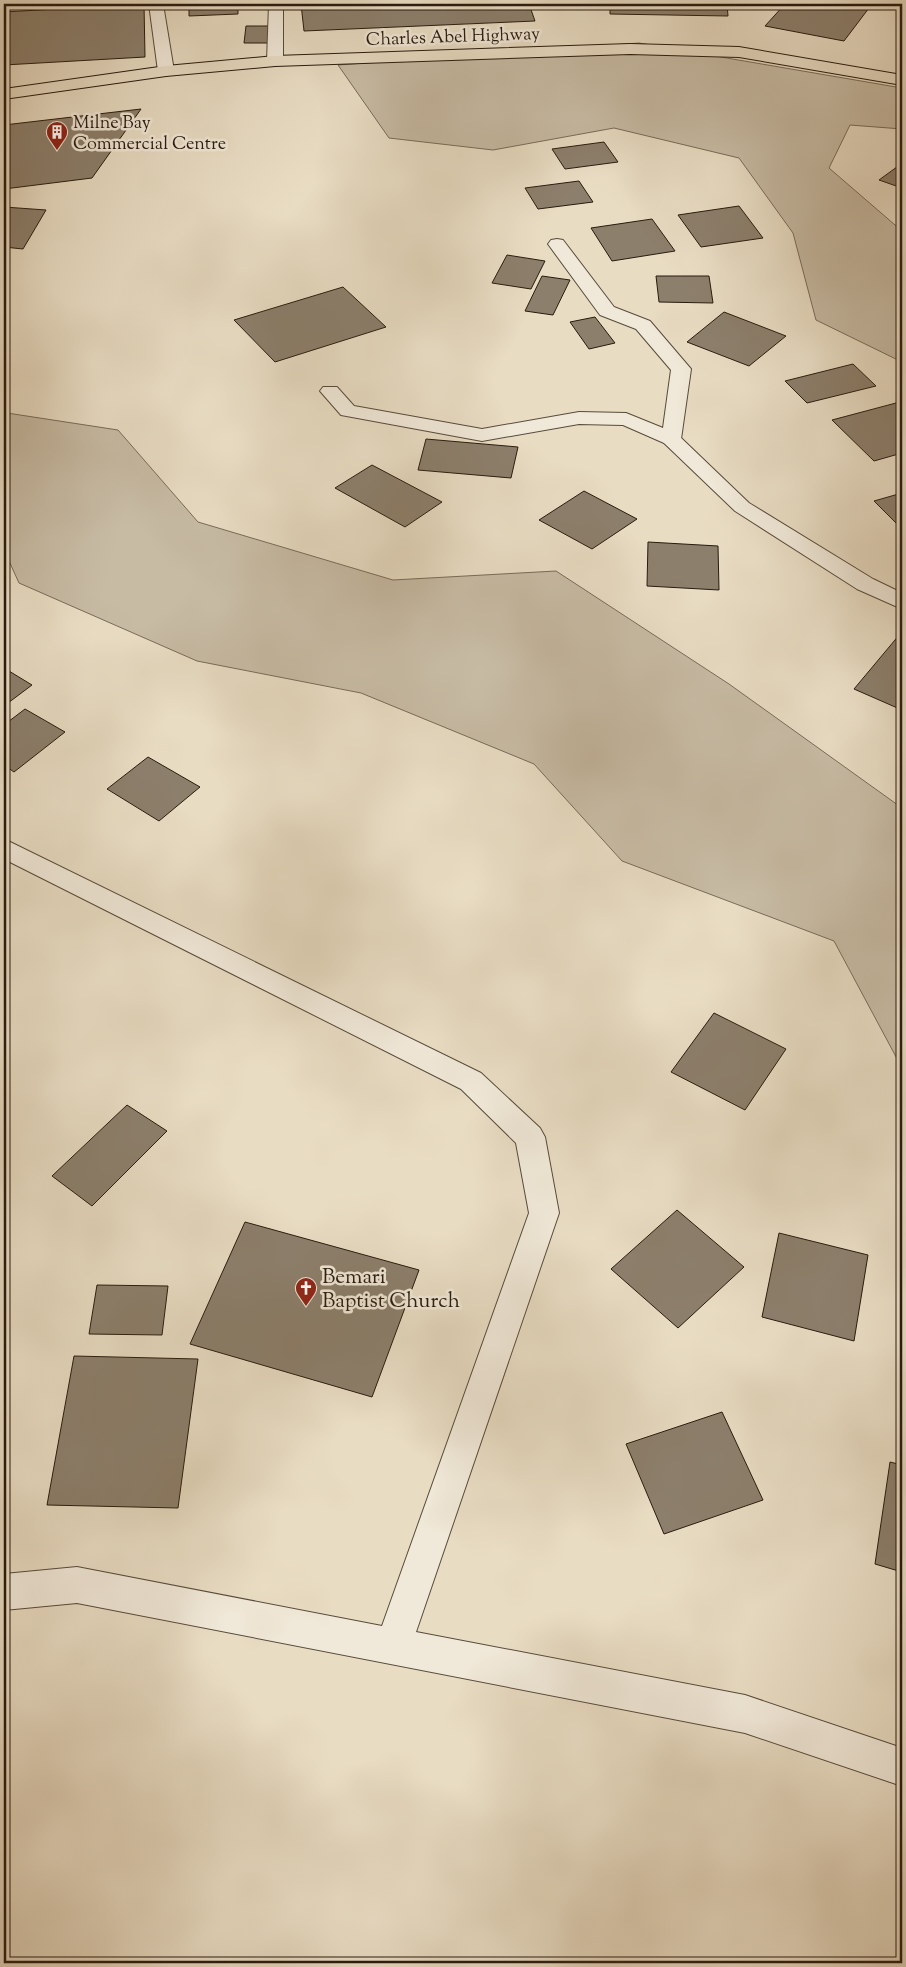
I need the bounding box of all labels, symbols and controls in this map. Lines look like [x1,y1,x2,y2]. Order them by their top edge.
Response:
street label: Charles Abel Highway [366,22,541,54]
place label: Milne Bay Commercial Centre [73,111,226,158]
building icon: Milne Bay Commercial Centre [45,120,69,151]
place label: Bemari Baptist Church [322,1263,460,1317]
church icon: Bemari Baptist Church [294,1276,318,1307]

